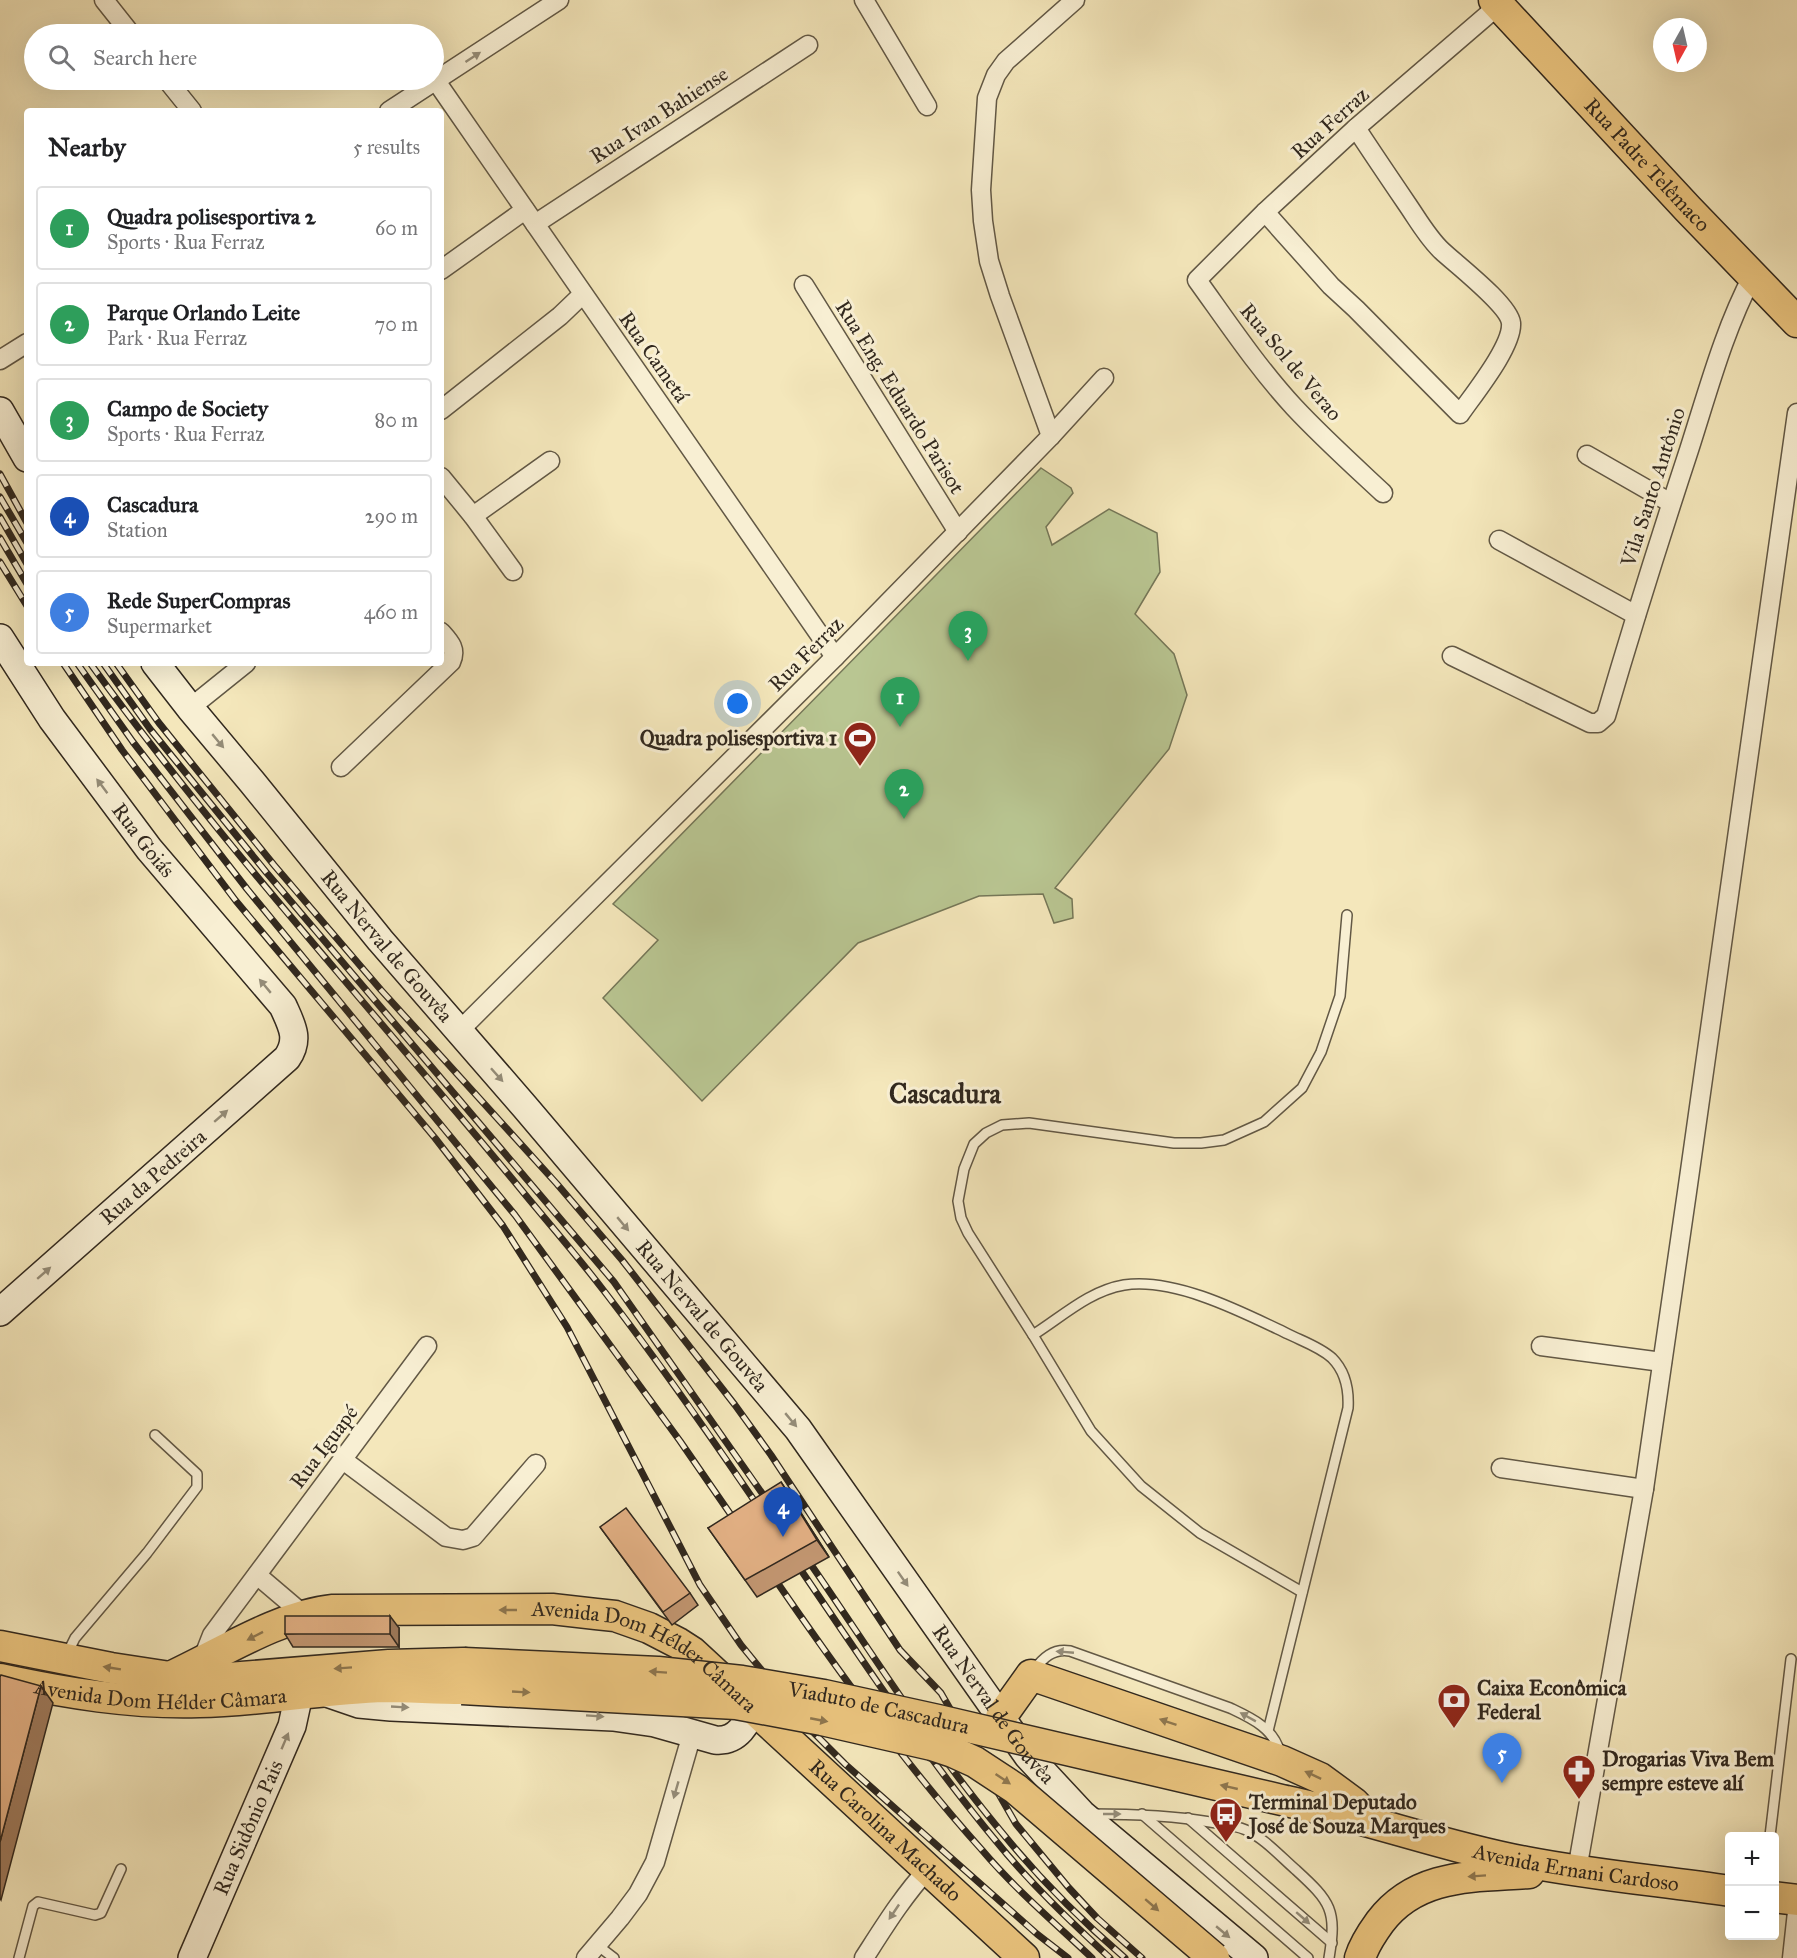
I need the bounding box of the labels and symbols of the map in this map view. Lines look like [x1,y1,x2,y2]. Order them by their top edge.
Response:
north arrow [1653,18,1707,72]
one-way arrow [465,51,482,62]
street label: Rua Ivan Bahiense [585,61,733,169]
street label: Rua Ferraz [1286,81,1374,165]
street label: Rua Padre Telêmaco [1579,93,1716,237]
street label: Rua Eng. Eduardo Parisot [830,295,971,499]
street label: Rua Sol de Verao [1234,298,1348,426]
street label: Rua Cametá [613,307,695,408]
street label: Vila Santo Antônio [1615,404,1691,571]
street label: Rua Ferraz [763,611,849,697]
pin: 3 [948,612,988,661]
pin: 1 [880,678,920,727]
your location [723,689,752,718]
sports icon: Quadra polisesportiva 1 [842,720,878,767]
place label: Quadra polisesportiva 1 [640,725,837,751]
one-way arrow [211,733,224,748]
pin: 2 [884,770,924,819]
one-way arrow [96,778,108,794]
street label: Rua Goiás [106,798,181,883]
street label: Rua Nerval de Gouvêa [315,865,459,1028]
one-way arrow [259,979,272,994]
one-way arrow [490,1067,503,1082]
district label: Cascadura [889,1077,1002,1110]
one-way arrow [214,1109,229,1123]
street label: Rua da Pedreira [94,1124,212,1230]
one-way arrow [617,1216,629,1231]
street label: Rua Nerval de Gouvêa [630,1235,774,1397]
one-way arrow [36,1267,51,1280]
street label: Rua Iguapé [284,1400,364,1494]
one-way arrow [784,1412,797,1428]
pin: 4 [764,1488,802,1537]
one-way arrow [897,1571,909,1587]
street label: Avenida Dom Hélder Câmara [530,1596,762,1718]
one-way arrow [499,1605,518,1615]
street label: Rua Nerval de Gouvêa [927,1620,1061,1790]
one-way arrow [246,1630,264,1640]
one-way arrow [1055,1647,1074,1657]
one-way arrow [102,1663,121,1672]
one-way arrow [333,1664,352,1673]
one-way arrow [649,1667,668,1677]
street label: Avenida Dom Hélder Câmara [31,1673,288,1715]
place label: Caixa Econômica Federal [1477,1675,1628,1725]
street label: Viaduto de Cascadura [785,1676,972,1740]
bank icon: Caixa Econômica Federal [1436,1682,1472,1729]
one-way arrow [511,1688,530,1697]
one-way arrow [390,1703,409,1712]
one-way arrow [585,1711,604,1721]
one-way arrow [1239,1712,1256,1722]
one-way arrow [809,1716,828,1725]
one-way arrow [1158,1716,1176,1726]
one-way arrow [281,1732,290,1750]
pin: 5 [1482,1734,1522,1783]
place label: Drogarias Viva Bem sempre esteve alí [1602,1746,1775,1796]
pharmacy icon: Drogarias Viva Bem sempre esteve alí [1561,1753,1597,1800]
street label: Rua Carolina Machado [804,1754,967,1907]
street label: Rua Sidônio Pais [208,1756,289,1899]
one-way arrow [1305,1771,1322,1780]
one-way arrow [994,1774,1011,1785]
one-way arrow [671,1781,680,1799]
one-way arrow [1220,1782,1239,1792]
place label: Terminal Deputado José de Souza Marques [1246,1789,1446,1840]
bus stop icon: Terminal Deputado José de Souza Marques [1208,1796,1244,1843]
one-way arrow [1102,1809,1121,1819]
street label: Avenida Ernani Cardoso [1469,1838,1681,1897]
one-way arrow [1468,1872,1487,1881]
one-way arrow [1144,1898,1159,1911]
one-way arrow [889,1904,900,1920]
one-way arrow [1295,1911,1310,1924]
one-way arrow [1215,1926,1231,1939]

